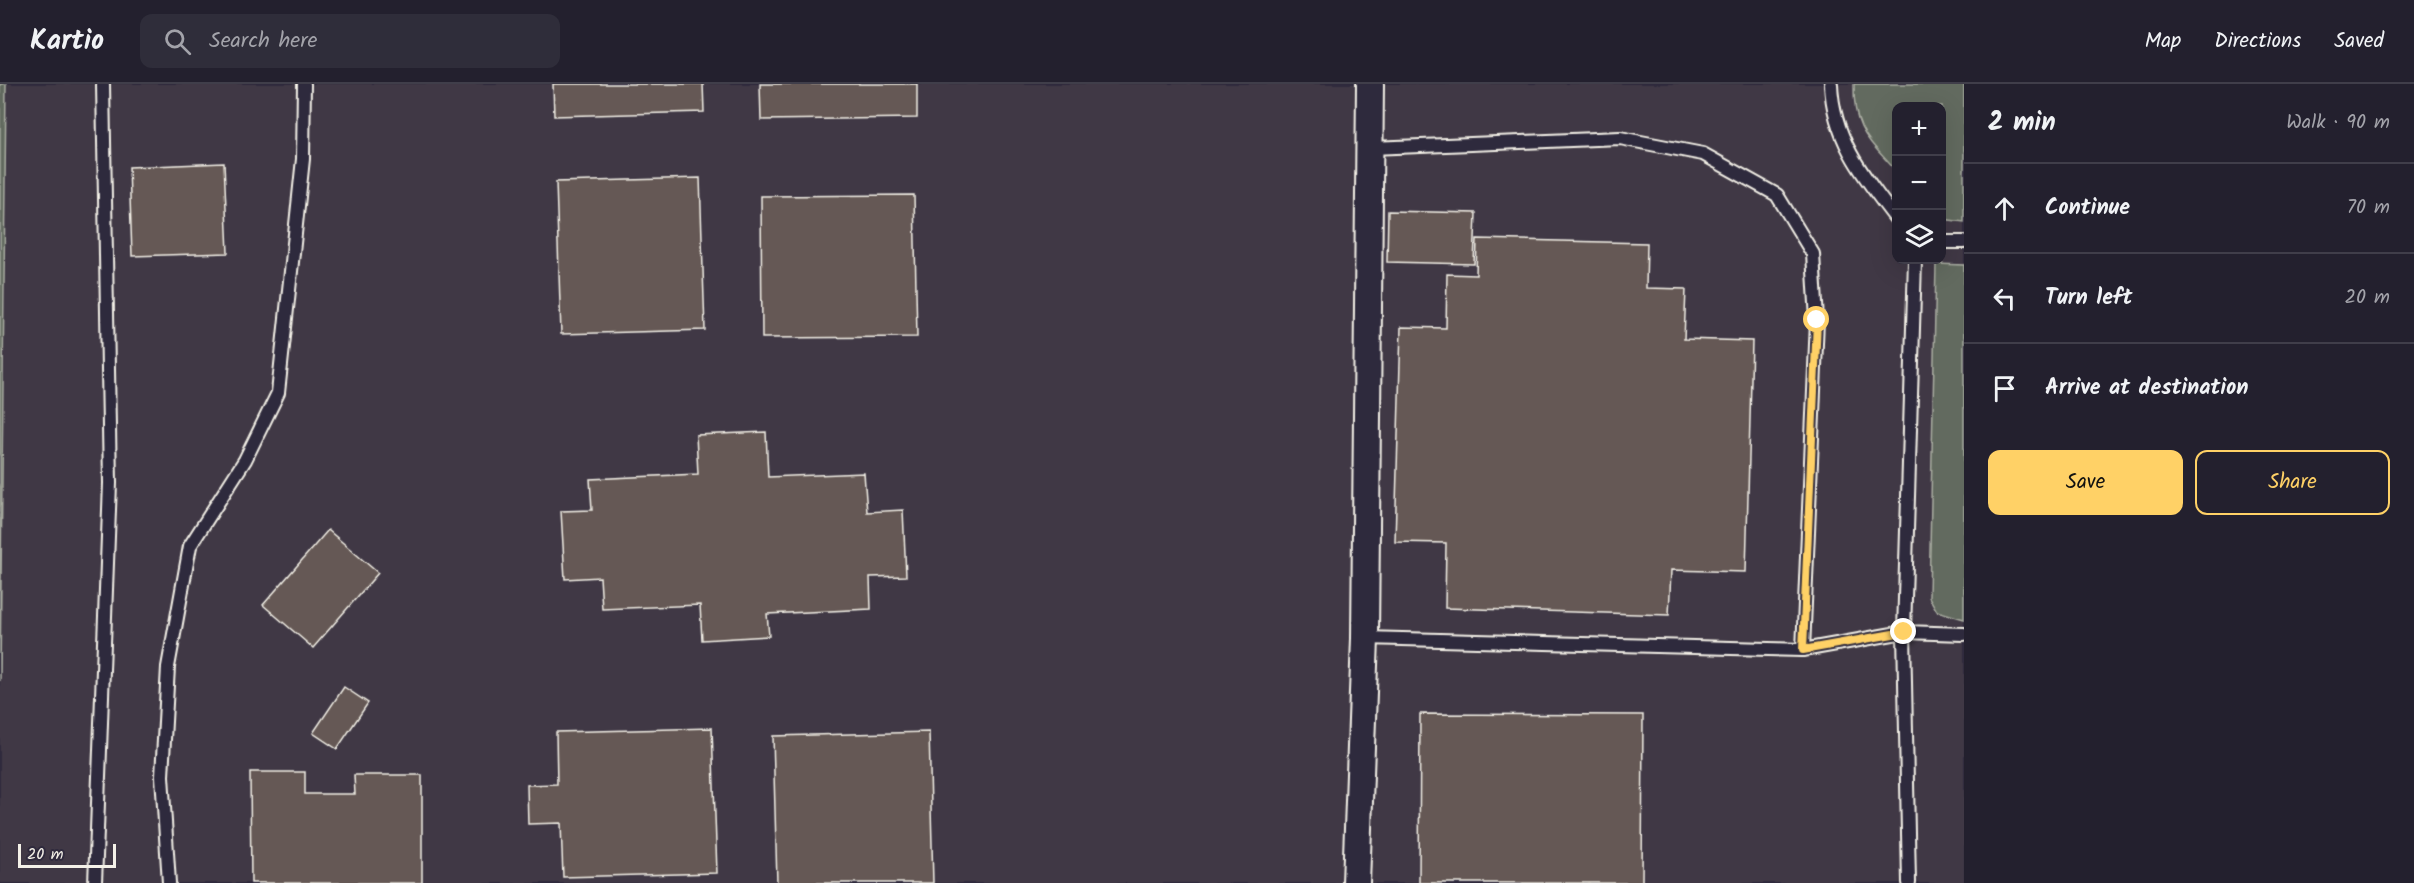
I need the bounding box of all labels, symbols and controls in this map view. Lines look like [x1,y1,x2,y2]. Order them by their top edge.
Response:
search box [140,14,560,68]
text: Kartio [30,19,104,64]
text: Search here [209,24,317,59]
icon: search [161,25,194,58]
text: Map [2145,25,2181,58]
text: Directions [2214,25,2301,58]
text: Saved [2334,25,2384,58]
map controls [1892,102,1946,264]
button: + [1892,102,1946,156]
text: 2 min [1988,102,2056,144]
text: Walk · 90 m [2286,107,2390,139]
button: − [1892,156,1946,210]
text: Continue [2045,191,2130,226]
icon: ahead [1988,192,2021,225]
text: 70 m [2347,192,2390,224]
button: layers [1892,210,1946,264]
text: Turn left [2045,281,2132,316]
icon: left [1988,282,2021,315]
text: 20 m [2344,282,2390,314]
route start [1803,306,1829,332]
text: Arrive at destination [2045,371,2248,406]
icon: arrive [1988,372,2021,405]
button: Save [1988,450,2183,515]
button: Share [2195,450,2390,515]
route end [1890,618,1916,644]
scale bar [18,841,116,868]
text: 20 m [27,842,63,867]

